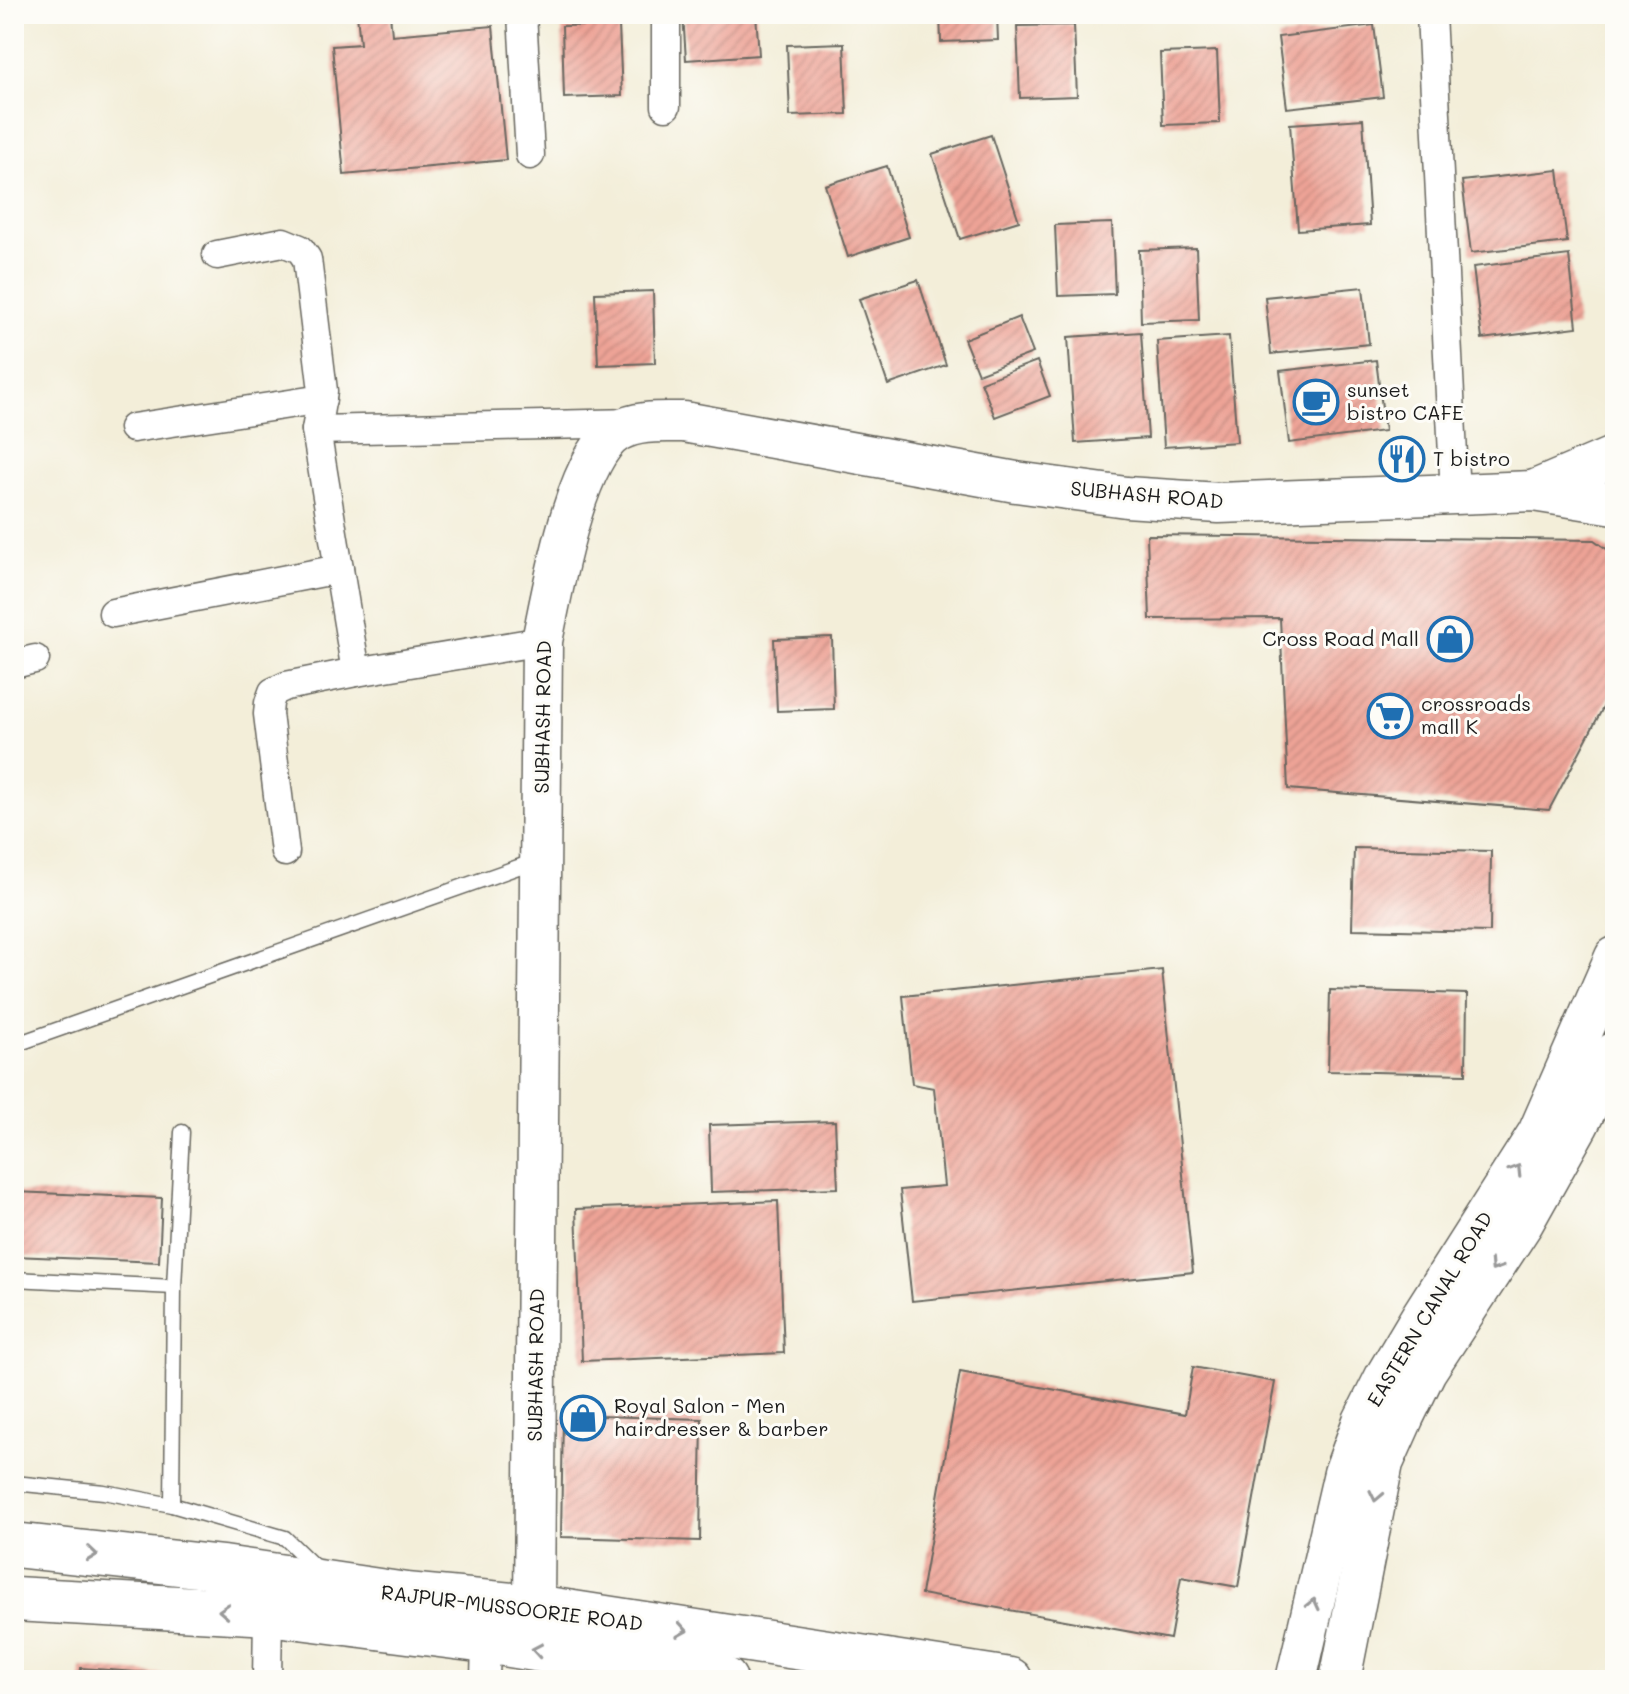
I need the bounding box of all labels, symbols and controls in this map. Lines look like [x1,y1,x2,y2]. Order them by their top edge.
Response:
place label: sunset bistro CAFE [1347,376,1463,425]
cafe icon: sunset bistro CAFE [1292,378,1340,426]
restaurant icon: T bistro [1378,435,1426,483]
place label: T bistro [1433,445,1510,471]
street label: SUBHASH ROAD [1070,474,1225,514]
shop icon: Cross Road Mall [1426,615,1474,663]
place label: Cross Road Mall [1262,625,1419,651]
street label: SUBHASH ROAD [528,640,556,794]
place label: crossroads mall K [1421,690,1531,739]
supermarket icon: crossroads mall K [1366,692,1414,740]
one-way arrow [1506,1164,1521,1179]
street label: EASTERN CANAL ROAD [1361,1206,1498,1411]
one-way arrow [1489,1257,1504,1272]
street label: SUBHASH ROAD [521,1288,549,1442]
place label: Royal Salon - Men hairdresser & barber [614,1392,829,1441]
shop icon: Royal Salon - Men hairdresser & barber [559,1394,607,1442]
one-way arrow [1368,1488,1385,1502]
one-way arrow [85,1545,98,1562]
street label: RAJPUR-MUSSOORIE ROAD [380,1578,645,1636]
one-way arrow [1303,1597,1320,1611]
one-way arrow [217,1603,230,1620]
one-way arrow [676,1621,689,1638]
one-way arrow [530,1642,544,1659]

